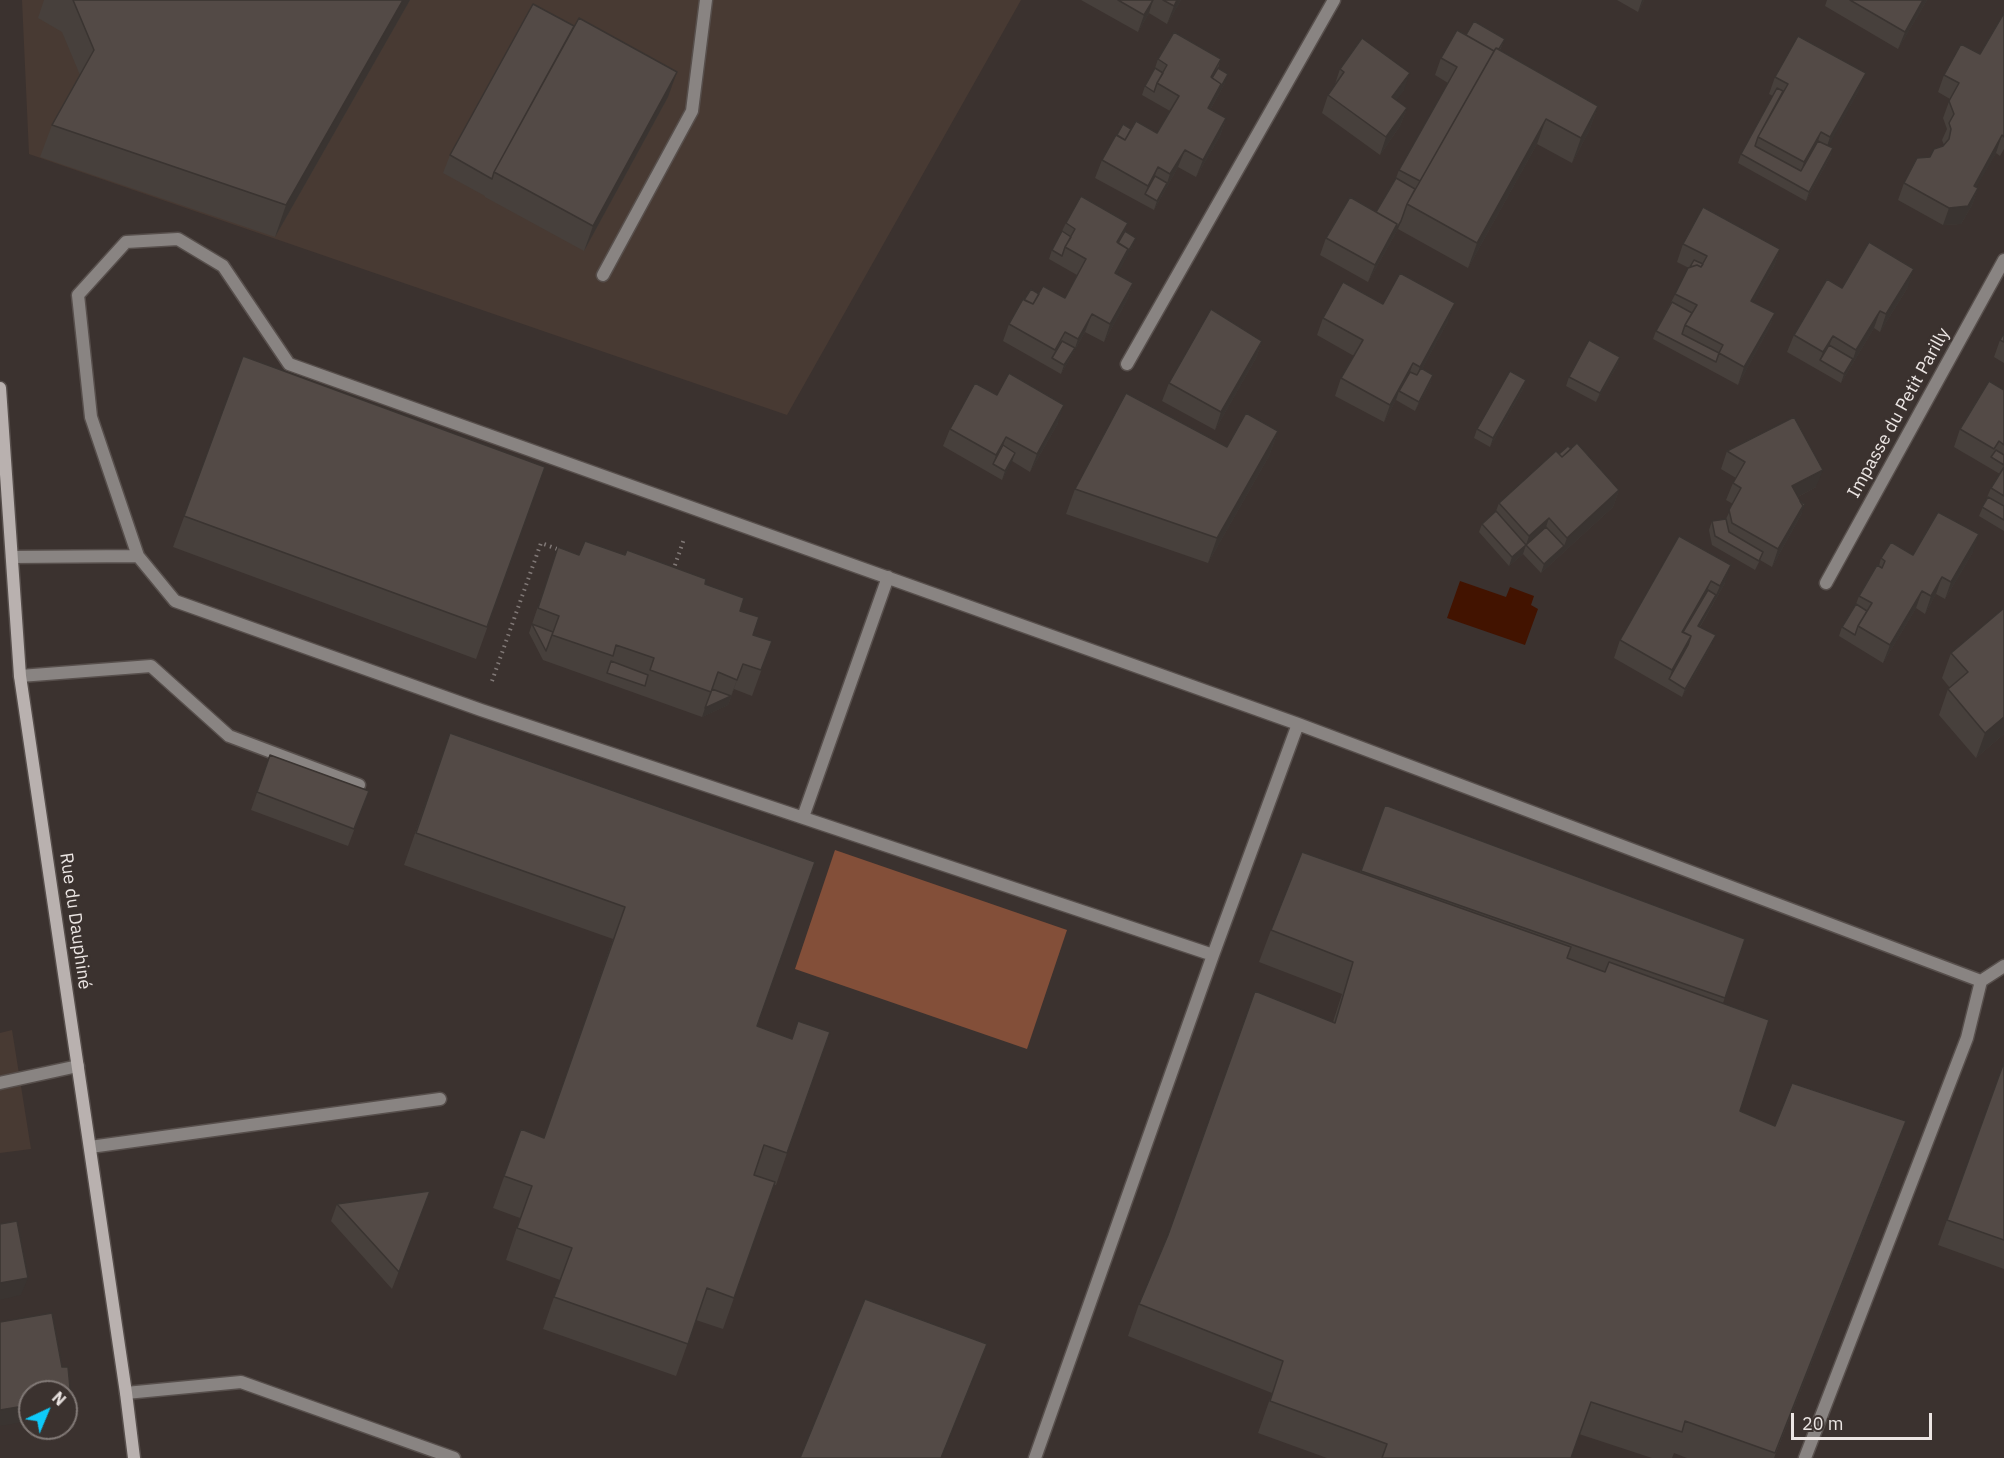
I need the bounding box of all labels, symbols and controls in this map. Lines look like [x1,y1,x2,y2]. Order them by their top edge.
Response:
street label: Impasse du Petit Parilly [1843,324,1955,502]
street label: Rue du Dauphiné [55,851,95,991]
north arrow [18,1380,78,1440]
text: N [48,1387,70,1410]
scale bar [1794,1401,1935,1439]
text: 20 m [1802,1412,1844,1435]

